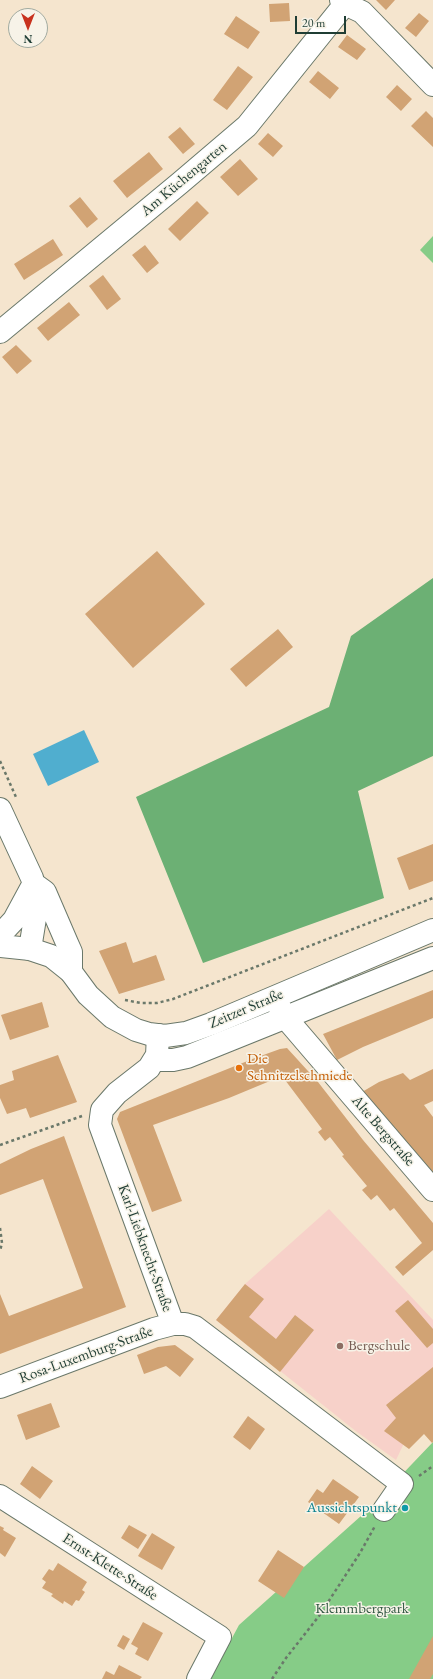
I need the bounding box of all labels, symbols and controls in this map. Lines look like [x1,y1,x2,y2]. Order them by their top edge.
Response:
north arrow [8,8,48,48]
scale bar [297,8,348,34]
text: 20 m [302,15,325,31]
text: N [24,32,32,46]
street label: Am Küchengarten [137,138,231,220]
street label: Zeitzer Straße [206,985,286,1033]
place label: Die Schnitzelschmiede [247,1050,352,1085]
marker: Die Schnitzelschmiede [234,1063,244,1073]
street label: Alte Bergstraße [347,1092,419,1170]
street label: Karl-Liebknecht-Straße [114,1182,176,1314]
street label: Rosa-Luxemburg-Straße [17,1322,155,1388]
place label: Bergschule [348,1337,410,1355]
marker: Bergschule [335,1341,345,1351]
place label: Aussichtspunkt [307,1499,397,1517]
marker: Aussichtspunkt [400,1503,410,1513]
street label: Ernst-Klette-Straße [59,1529,161,1605]
park label: Klemmbergpark [315,1600,409,1618]

